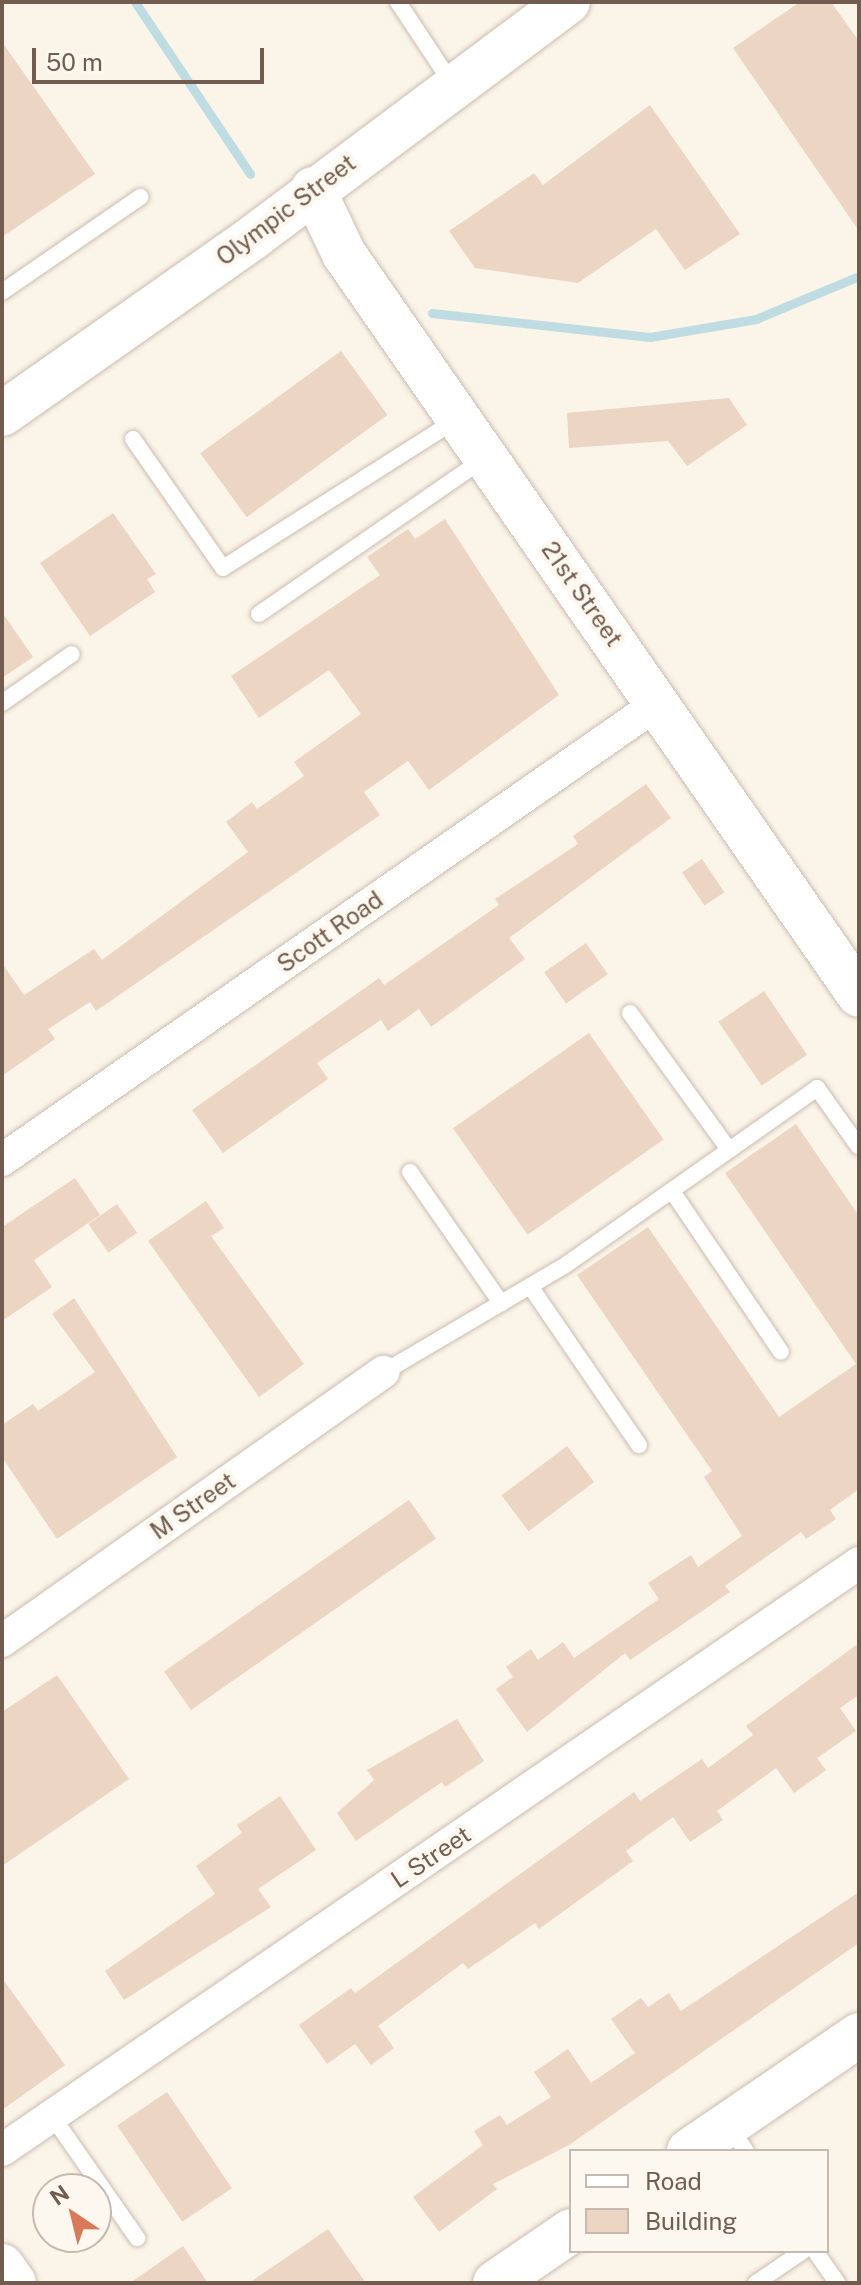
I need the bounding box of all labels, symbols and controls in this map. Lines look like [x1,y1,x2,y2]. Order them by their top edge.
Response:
scale bar [36,32,268,82]
text: 50 m [46,48,103,76]
street label: Olympic Street [211,148,361,272]
street label: 21st Street [535,536,629,652]
street label: Scott Road [272,885,388,979]
street label: M Street [145,1466,241,1546]
street label: L Street [386,1820,476,1894]
legend [569,2149,829,2253]
text: Road [645,2167,702,2195]
north arrow [32,2173,112,2253]
text: N [45,2179,74,2211]
text: Building [645,2207,737,2235]

